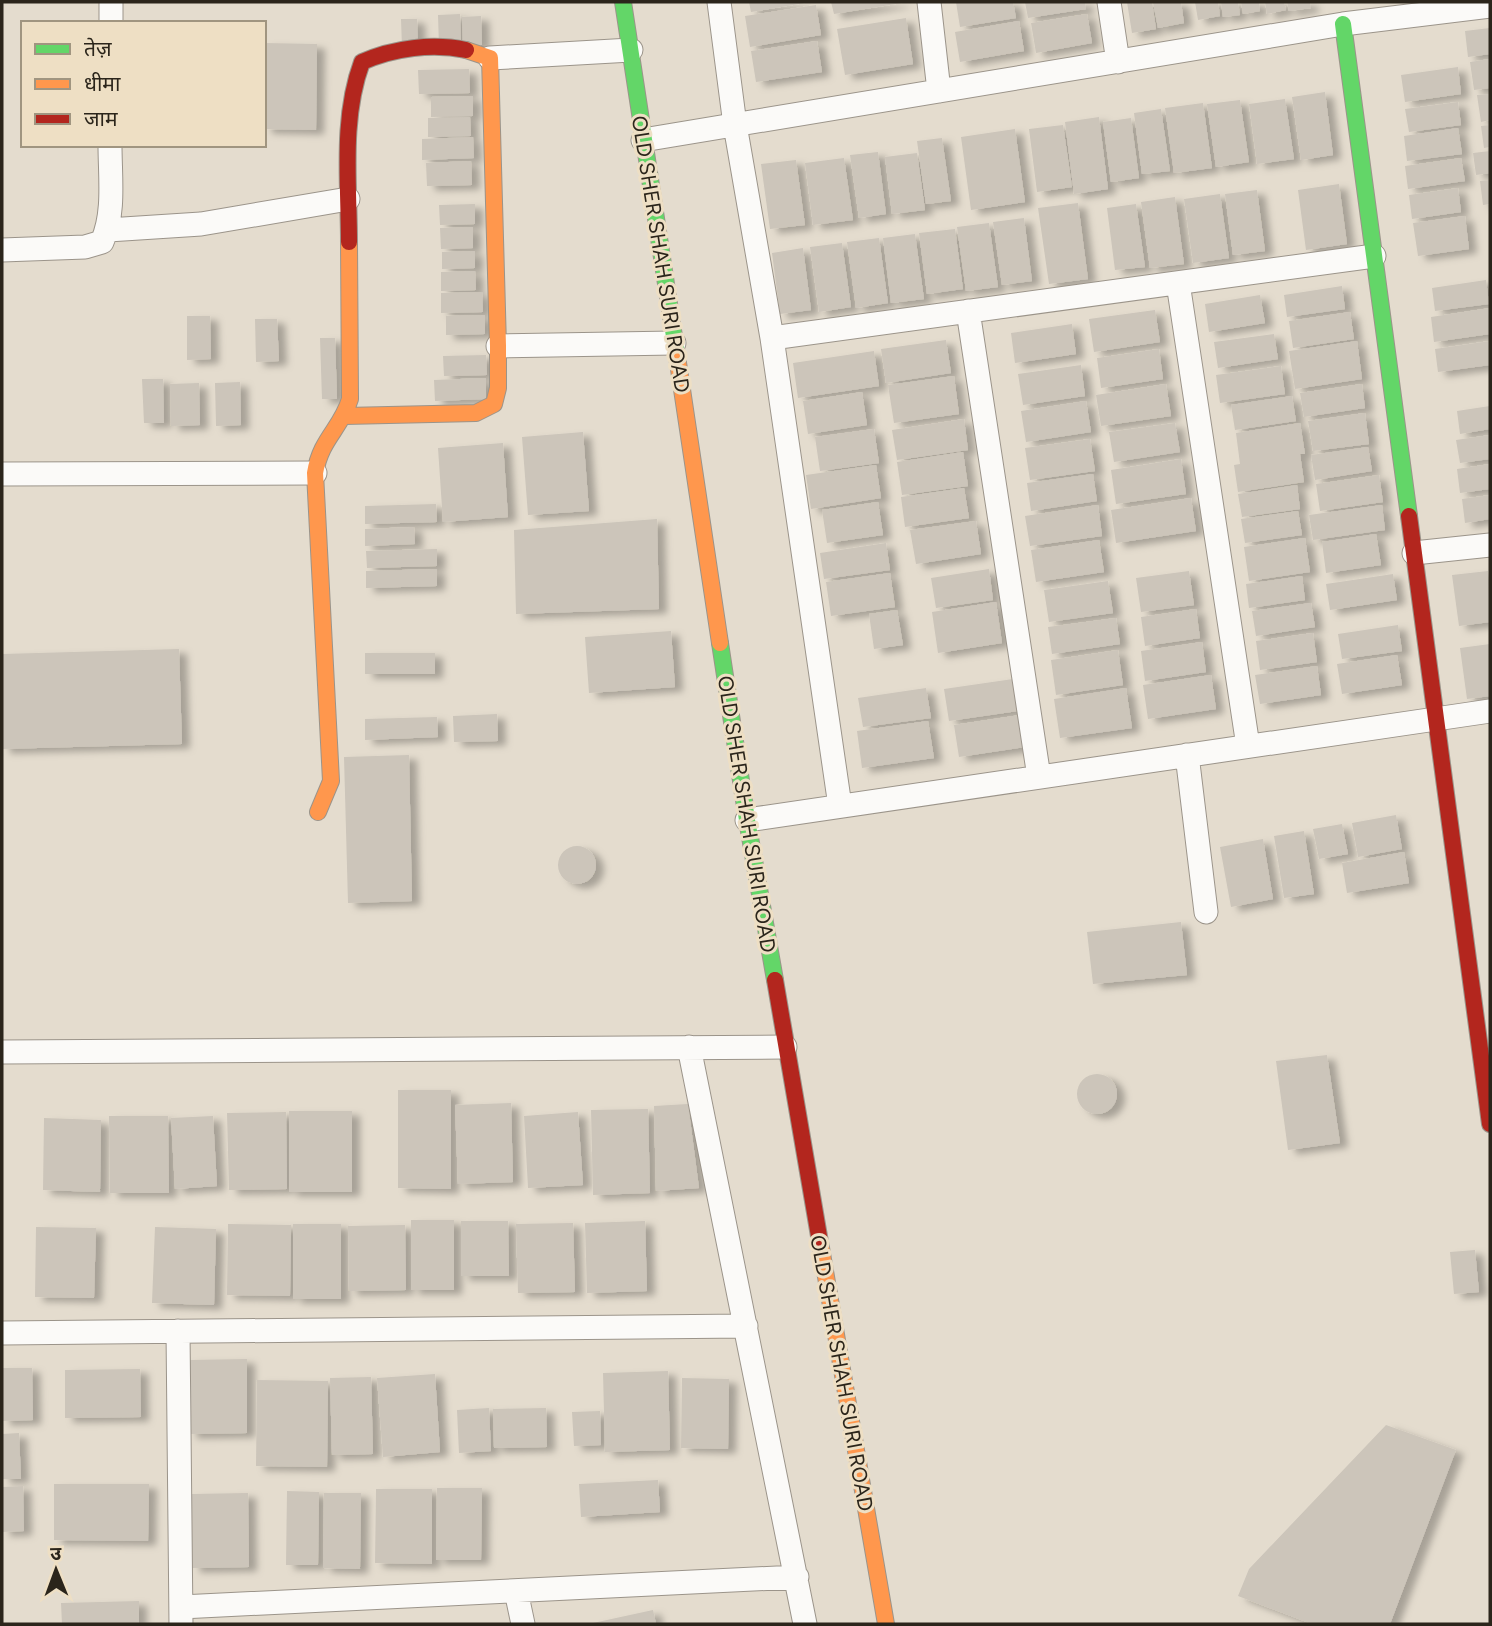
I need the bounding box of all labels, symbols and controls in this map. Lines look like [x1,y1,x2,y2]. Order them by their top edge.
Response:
legend [21,21,266,147]
text: तेज़ [84,36,112,61]
text: धीमा [84,71,121,96]
text: जाम [84,106,118,131]
street label: OLD SHER SHAH SURI ROAD [627,114,695,394]
street label: OLD SHER SHAH SURI ROAD [713,674,781,954]
street label: OLD SHER SHAH SURI ROAD [805,1233,879,1513]
north arrow [21,1535,91,1605]
text: उ [50,1542,62,1565]

